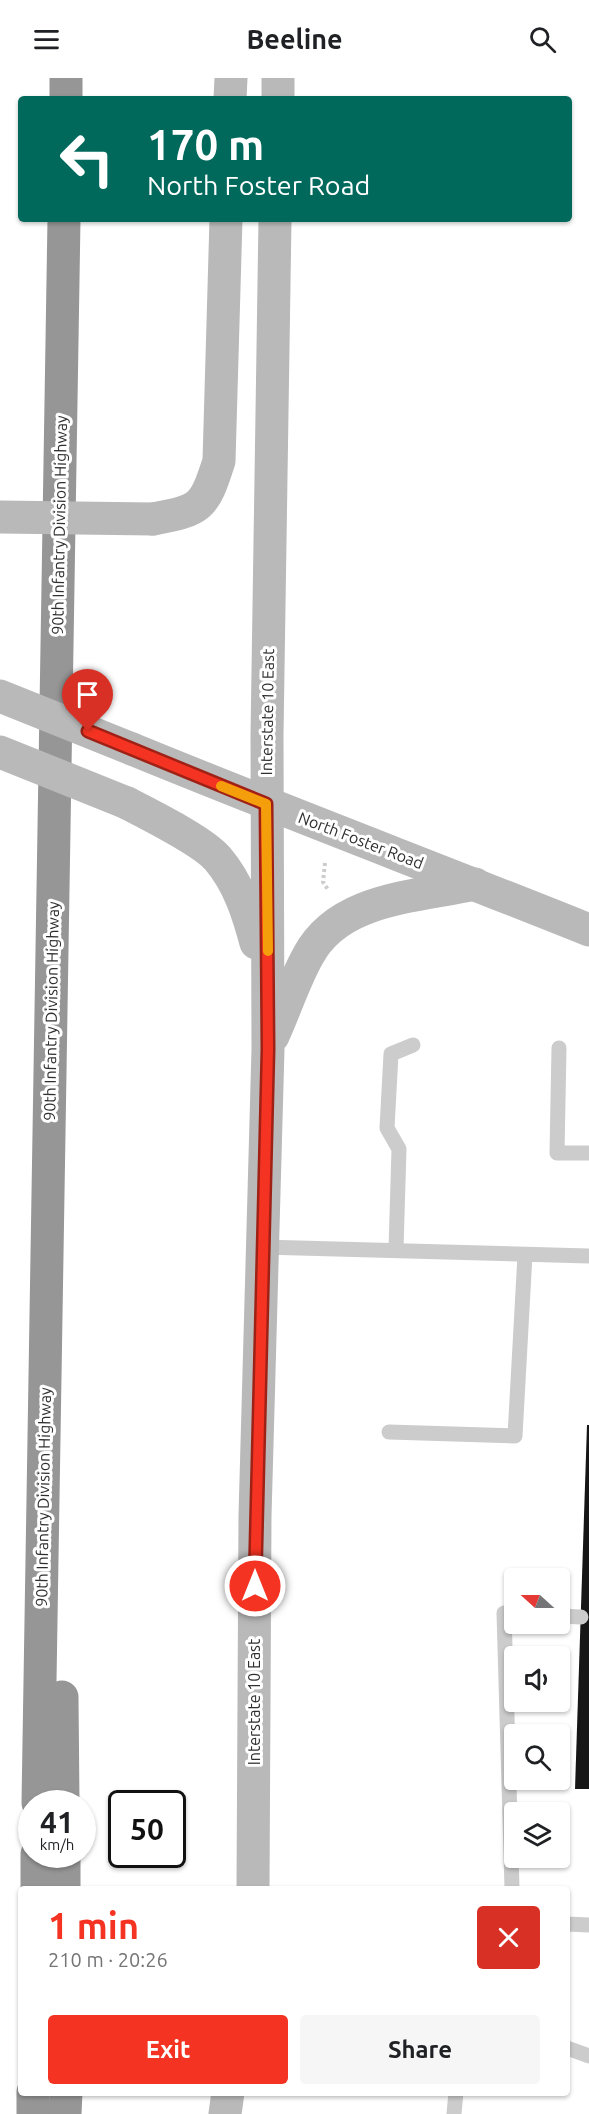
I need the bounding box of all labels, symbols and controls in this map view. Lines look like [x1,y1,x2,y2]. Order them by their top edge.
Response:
icon: menu [30,23,63,56]
icon: search [526,23,559,56]
text: Beeline [246,24,343,54]
icon: left [48,120,126,198]
text: 170 m [147,121,264,168]
text: North Foster Road [147,170,370,200]
street label: 90th Infantry Division Highway [48,415,70,635]
street label: Interstate 10 East [257,648,277,775]
pin [62,669,113,731]
icon: arrive [71,678,104,711]
street label: North Foster Road [296,808,426,872]
street label: 90th Infantry Division Highway [40,901,62,1121]
street label: 90th Infantry Division Highway [32,1387,54,1607]
position arrow [223,1554,287,1618]
north arrow [504,1568,570,1634]
map controls [504,1568,570,1868]
street label: Interstate 10 East [245,1638,263,1765]
button: sound [504,1646,570,1712]
button: search [504,1724,570,1790]
speed limit sign: 50 [108,1790,186,1868]
button: layers [504,1802,570,1868]
text: 41 [40,1805,74,1839]
text: km/h [40,1836,74,1853]
text: 1 min [48,1905,139,1946]
button: close [477,1906,540,1969]
text: 210 m · 20:26 [48,1948,168,1971]
button: Exit [48,2015,288,2084]
button: Share [300,2015,540,2084]

